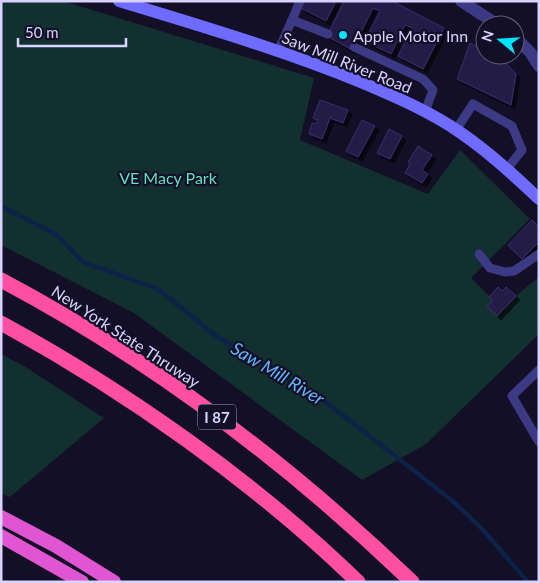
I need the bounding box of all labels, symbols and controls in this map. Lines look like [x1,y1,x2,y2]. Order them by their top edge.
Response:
scale bar [18,15,125,47]
north arrow [475,15,525,65]
text: 50 m [25,23,59,41]
place label: Apple Motor Inn [353,26,468,45]
street label: Saw Mill River Road [279,27,415,97]
text: N [477,28,497,44]
marker: Apple Motor Inn [337,29,349,41]
park label: VE Macy Park [119,168,218,187]
street label: New York State Thruway [48,281,204,391]
water label: Saw Mill River [227,337,329,410]
road number: I 87 [198,404,236,430]

